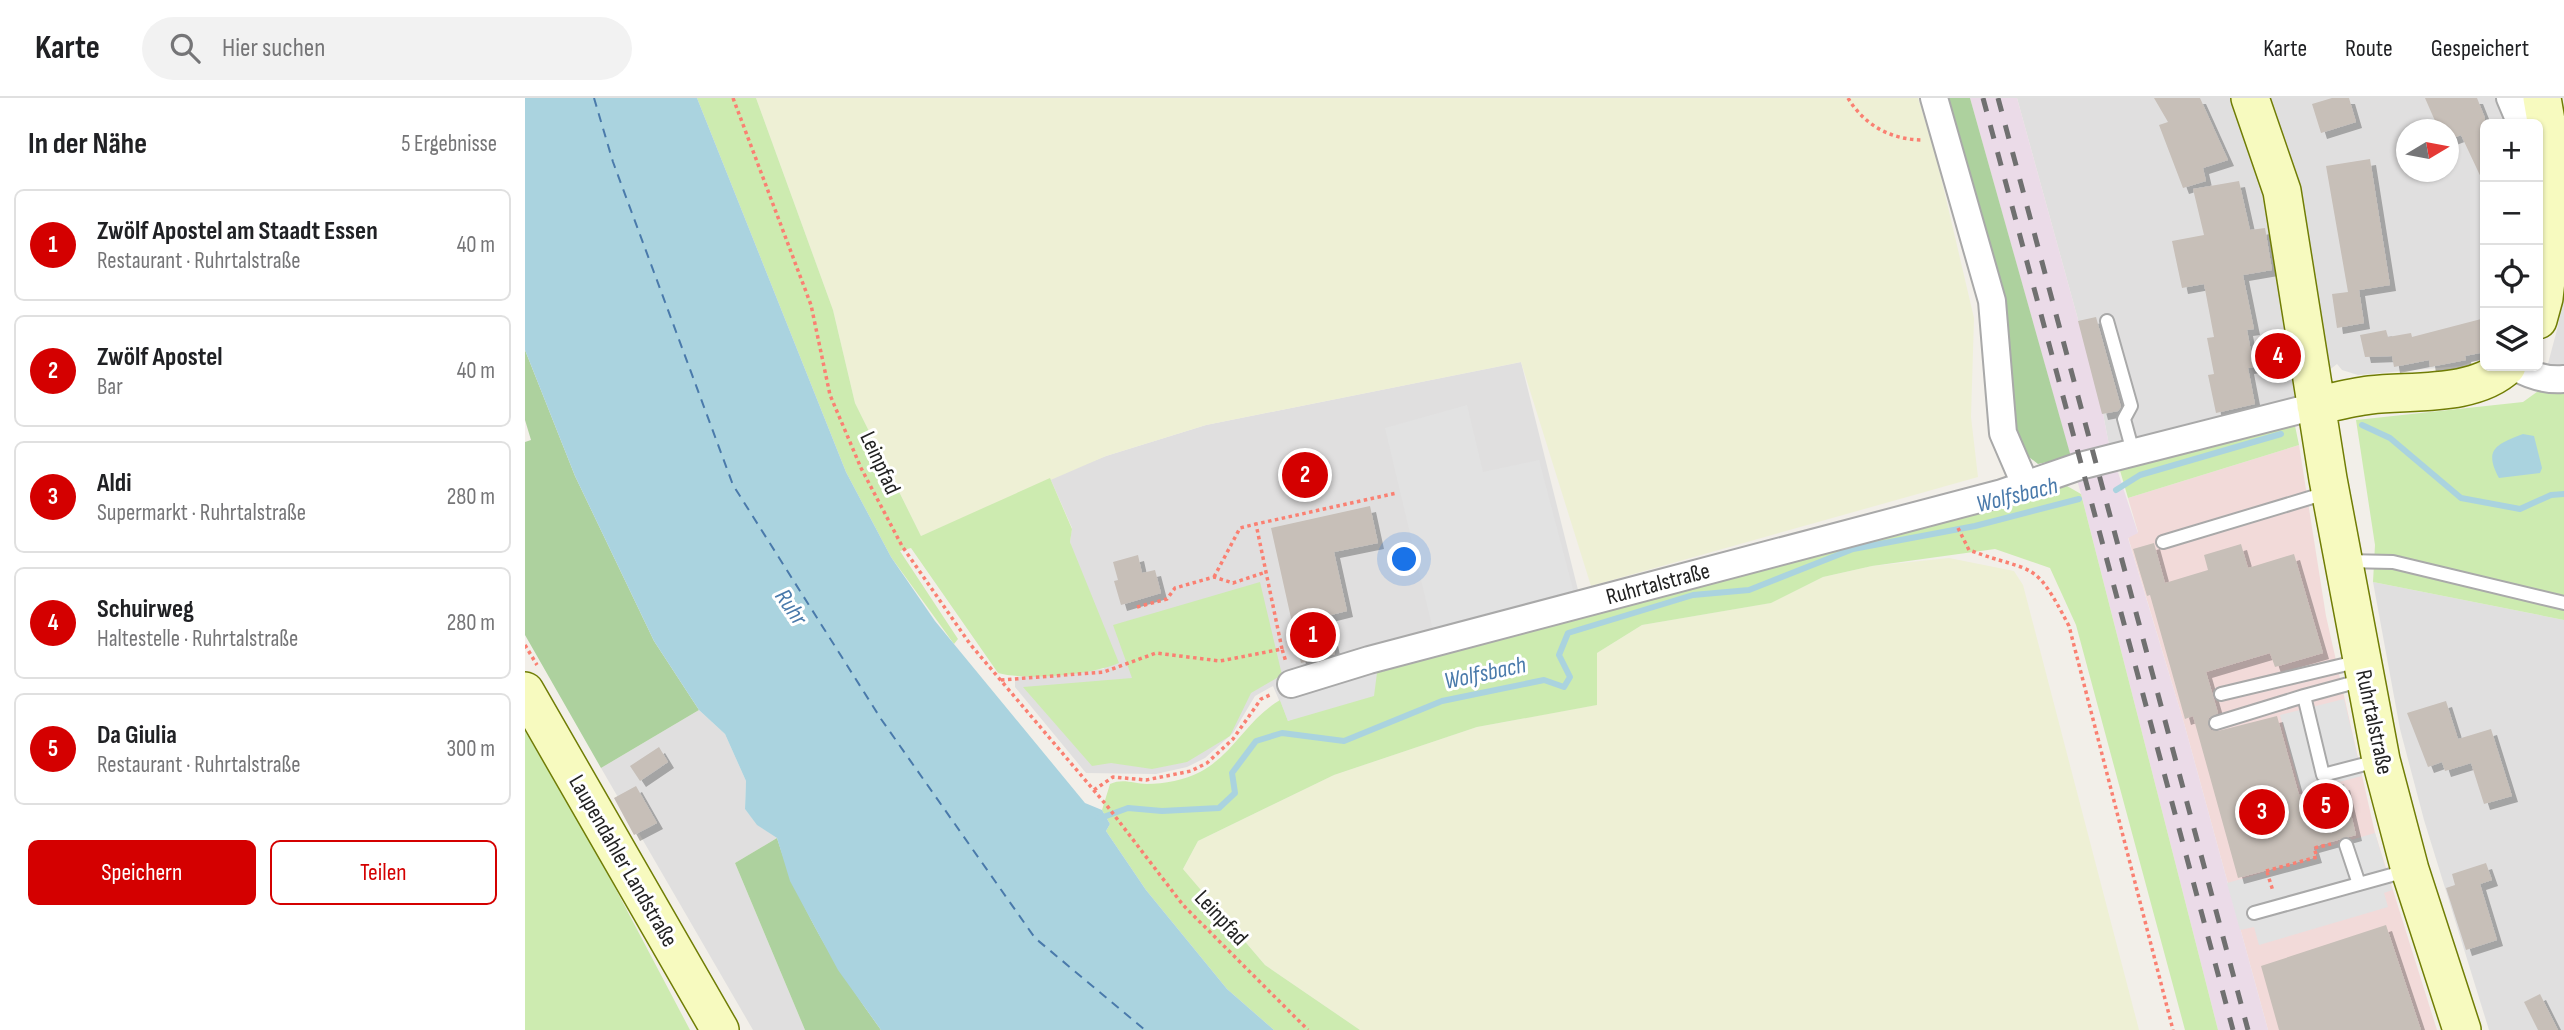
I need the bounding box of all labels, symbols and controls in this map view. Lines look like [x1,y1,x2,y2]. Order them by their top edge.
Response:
search box [142,17,632,80]
text: Karte [35,28,100,68]
icon: search [166,29,204,67]
text: Hier suchen [222,33,325,64]
text: Karte [2263,34,2307,63]
text: Route [2345,34,2393,63]
text: Gespeichert [2431,34,2529,63]
north arrow [2396,119,2459,182]
map controls [2480,119,2543,371]
button: + [2480,119,2543,182]
text: In der Nähe [28,126,147,162]
text: 5 Ergebnisse [401,130,497,158]
button: − [2480,182,2543,245]
text: Zwölf Apostel am Staadt Essen [97,216,378,247]
text: 1 [48,231,58,259]
text: 40 m [457,231,495,259]
button: locate [2480,245,2543,308]
text: Restaurant · Ruhrtalstraße [97,247,300,275]
button: layers [2480,308,2543,371]
pin: 4 [2255,330,2301,382]
text: Zwölf Apostel [97,342,223,373]
text: 2 [48,357,58,385]
text: 40 m [457,357,495,385]
text: Bar [97,373,123,401]
street label: Leinpfad [853,427,907,499]
pin: 2 [1282,449,1328,501]
text: Aldi [97,468,131,499]
water label: Wolfsbach [1973,471,2061,519]
text: 3 [48,483,58,511]
text: 280 m [447,483,495,511]
text: Supermarkt · Ruhrtalstraße [97,499,306,527]
your location [1387,542,1421,576]
street label: Ruhrtalstraße [1603,557,1713,611]
water label: Ruhr [769,583,814,632]
text: Schuirweg [97,594,194,625]
text: 4 [48,609,58,637]
text: 280 m [447,609,495,637]
pin: 1 [1290,609,1336,661]
text: Haltestelle · Ruhrtalstraße [97,625,298,653]
water label: Wolfsbach [1441,650,1529,696]
street label: Ruhrtalstraße [2349,667,2399,777]
text: Da Giulia [97,720,177,751]
text: 5 [48,735,58,763]
text: 300 m [446,735,495,763]
text: Restaurant · Ruhrtalstraße [97,751,300,779]
street label: Laupendahler Landstraße [562,770,684,952]
pin: 5 [2303,780,2349,832]
pin: 3 [2239,786,2285,838]
button: Speichern [28,840,256,905]
button: Teilen [270,840,497,905]
street label: Leinpfad [1188,884,1254,952]

